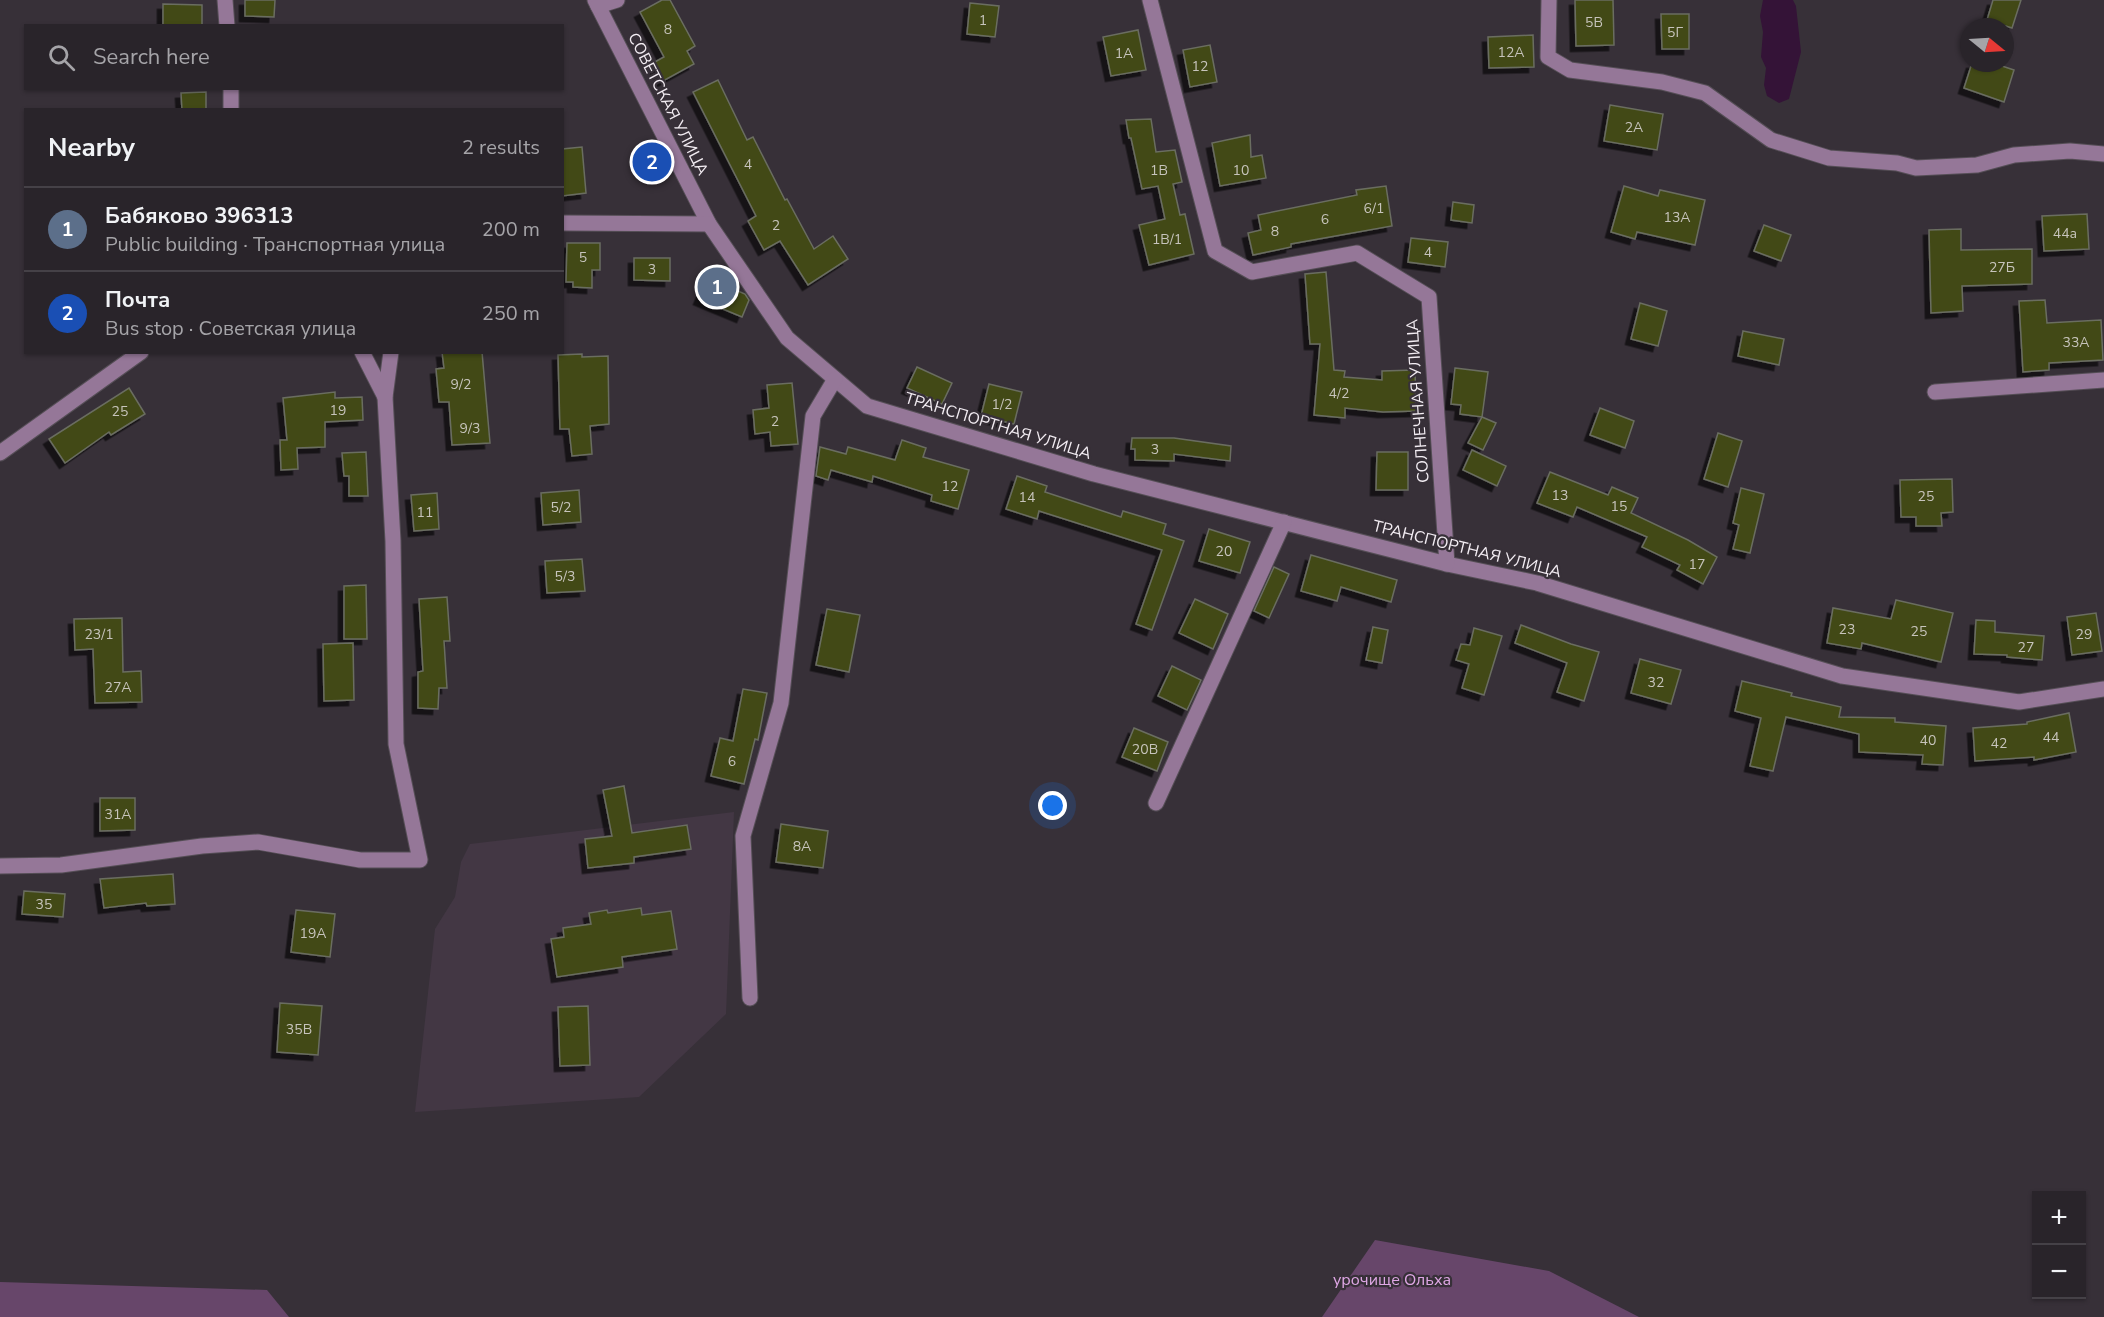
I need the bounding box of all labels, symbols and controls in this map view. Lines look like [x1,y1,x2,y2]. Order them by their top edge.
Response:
house number: 1 [979,11,987,30]
house number: 5В [1585,13,1603,32]
north arrow [1960,18,2014,72]
house number: 8 [664,20,672,39]
house number: 5Г [1667,23,1683,42]
search box [24,24,564,90]
street label: СОВЕТСКАЯ УЛИЦА [622,29,714,179]
icon: search [45,41,78,74]
text: Search here [93,42,210,72]
house number: 12А [1497,43,1525,62]
house number: 1А [1115,44,1133,63]
house number: 12 [1192,57,1208,76]
house number: 2А [1625,118,1643,137]
text: Nearby [48,130,135,165]
text: 2 results [462,134,540,161]
pin: 2 [632,140,672,184]
house number: 4 [744,155,752,174]
house number: 1В [1150,161,1168,180]
house number: 10 [1233,161,1249,180]
house number: 6/1 [1364,199,1384,218]
text: Бабяково 396313 [105,201,293,231]
house number: 13А [1663,208,1691,227]
house number: 6 [1321,210,1329,229]
text: 1 [62,216,74,243]
text: 200 m [482,216,540,243]
house number: 2 [772,216,780,235]
house number: 8 [1271,222,1279,241]
house number: 44а [2053,224,2077,243]
house number: 1В/1 [1152,230,1182,249]
text: Public building · Транспортная улица [105,231,445,258]
house number: 4 [1424,243,1432,262]
house number: 5 [579,248,587,267]
house number: 27Б [1989,258,2015,277]
house number: 3 [648,260,656,279]
pin: 1 [698,264,736,310]
text: Почта [105,285,170,315]
text: 2 [62,300,74,327]
text: 250 m [482,300,540,327]
text: Bus stop · Советская улица [105,315,356,342]
street label: СОЛНЕЧНАЯ УЛИЦА [1401,318,1435,484]
house number: 33А [2062,333,2090,352]
house number: 9/2 [451,375,471,394]
house number: 4/2 [1329,384,1349,403]
street label: ТРАНСПОРТНАЯ УЛИЦА [902,387,1094,465]
house number: 1/2 [992,395,1012,414]
house number: 19 [330,401,346,420]
house number: 25 [112,402,128,421]
house number: 2 [771,412,779,431]
house number: 9/3 [460,419,480,438]
house number: 3 [1151,440,1159,459]
house number: 12 [942,477,958,496]
house number: 13 [1552,486,1568,505]
house number: 25 [1918,487,1934,506]
house number: 14 [1019,488,1035,507]
house number: 15 [1611,497,1627,516]
house number: 5/2 [551,498,571,517]
house number: 11 [417,503,433,522]
street label: ТРАНСПОРТНАЯ УЛИЦА [1370,515,1564,583]
house number: 20 [1216,542,1232,561]
house number: 17 [1689,555,1705,574]
house number: 5/3 [555,567,575,586]
house number: 23 [1839,620,1855,639]
house number: 25 [1911,622,1927,641]
house number: 23/1 [84,625,114,644]
house number: 29 [2076,625,2092,644]
house number: 27 [2018,638,2034,657]
house number: 32 [1648,673,1664,692]
house number: 27А [104,678,132,697]
house number: 44 [2043,728,2059,747]
house number: 40 [1920,731,1936,750]
house number: 42 [1991,734,2007,753]
house number: 20В [1132,740,1158,759]
house number: 6 [728,752,736,771]
your location [1038,791,1067,820]
house number: 31А [104,805,132,824]
house number: 8А [793,837,811,856]
house number: 35 [36,895,52,914]
house number: 19А [299,924,327,943]
house number: 35В [286,1020,312,1039]
map controls [2032,1191,2086,1299]
button: + [2032,1191,2086,1245]
button: − [2032,1245,2086,1299]
park label: урочище Ольха [1333,1269,1451,1291]

